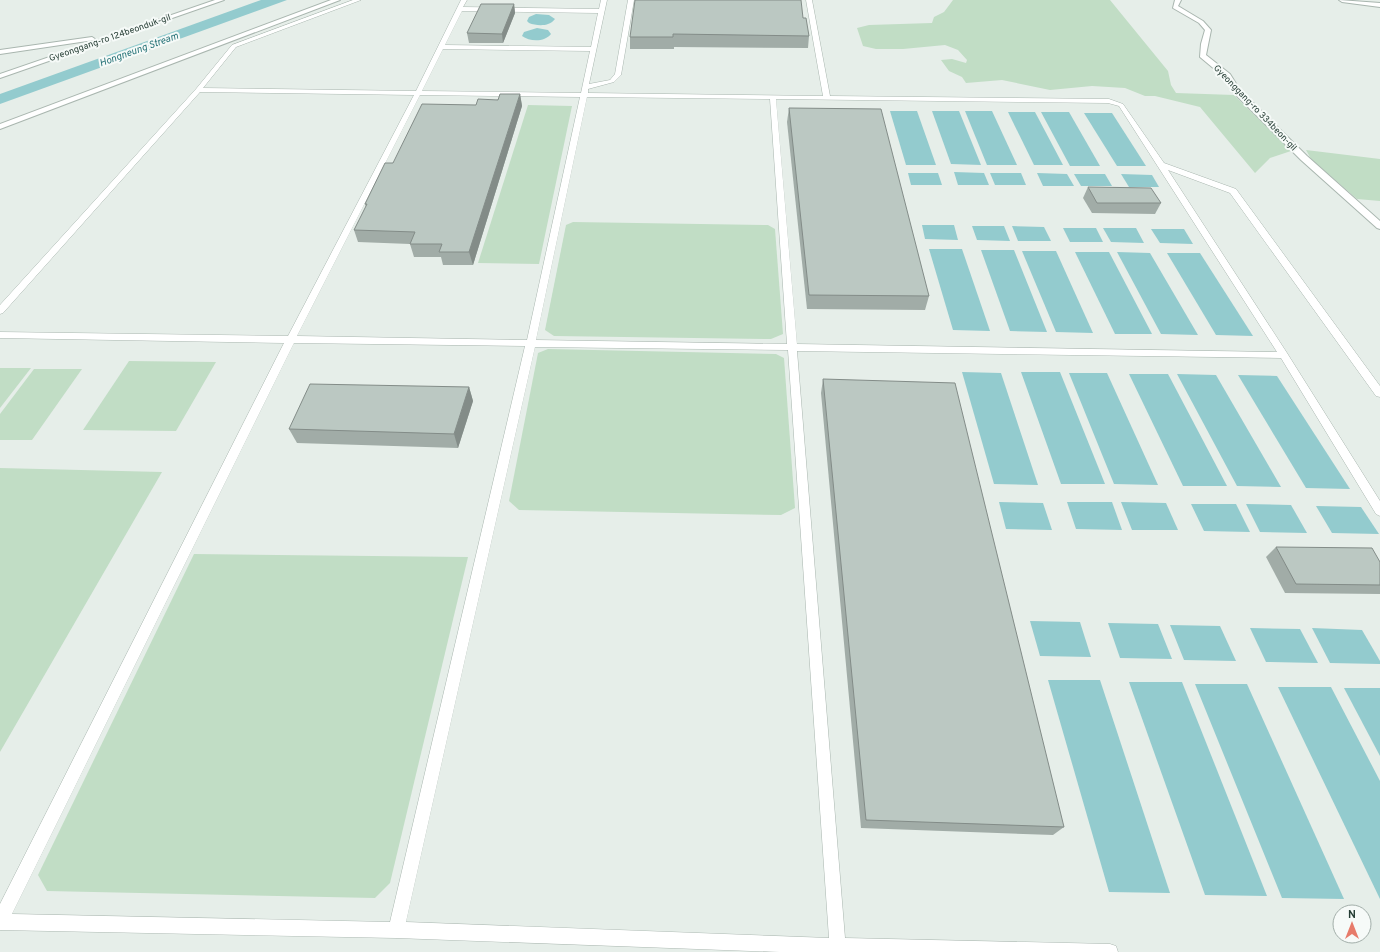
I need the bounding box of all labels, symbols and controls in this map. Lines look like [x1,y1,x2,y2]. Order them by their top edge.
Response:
street label: Gyeonggang-ro 124beonduk-gil [48,12,172,64]
water label: Hongneung Stream [98,29,181,70]
street label: Gyeonggang-ro 334beon-gil [1211,63,1299,153]
north arrow [1332,904,1372,944]
text: N [1348,908,1356,922]

